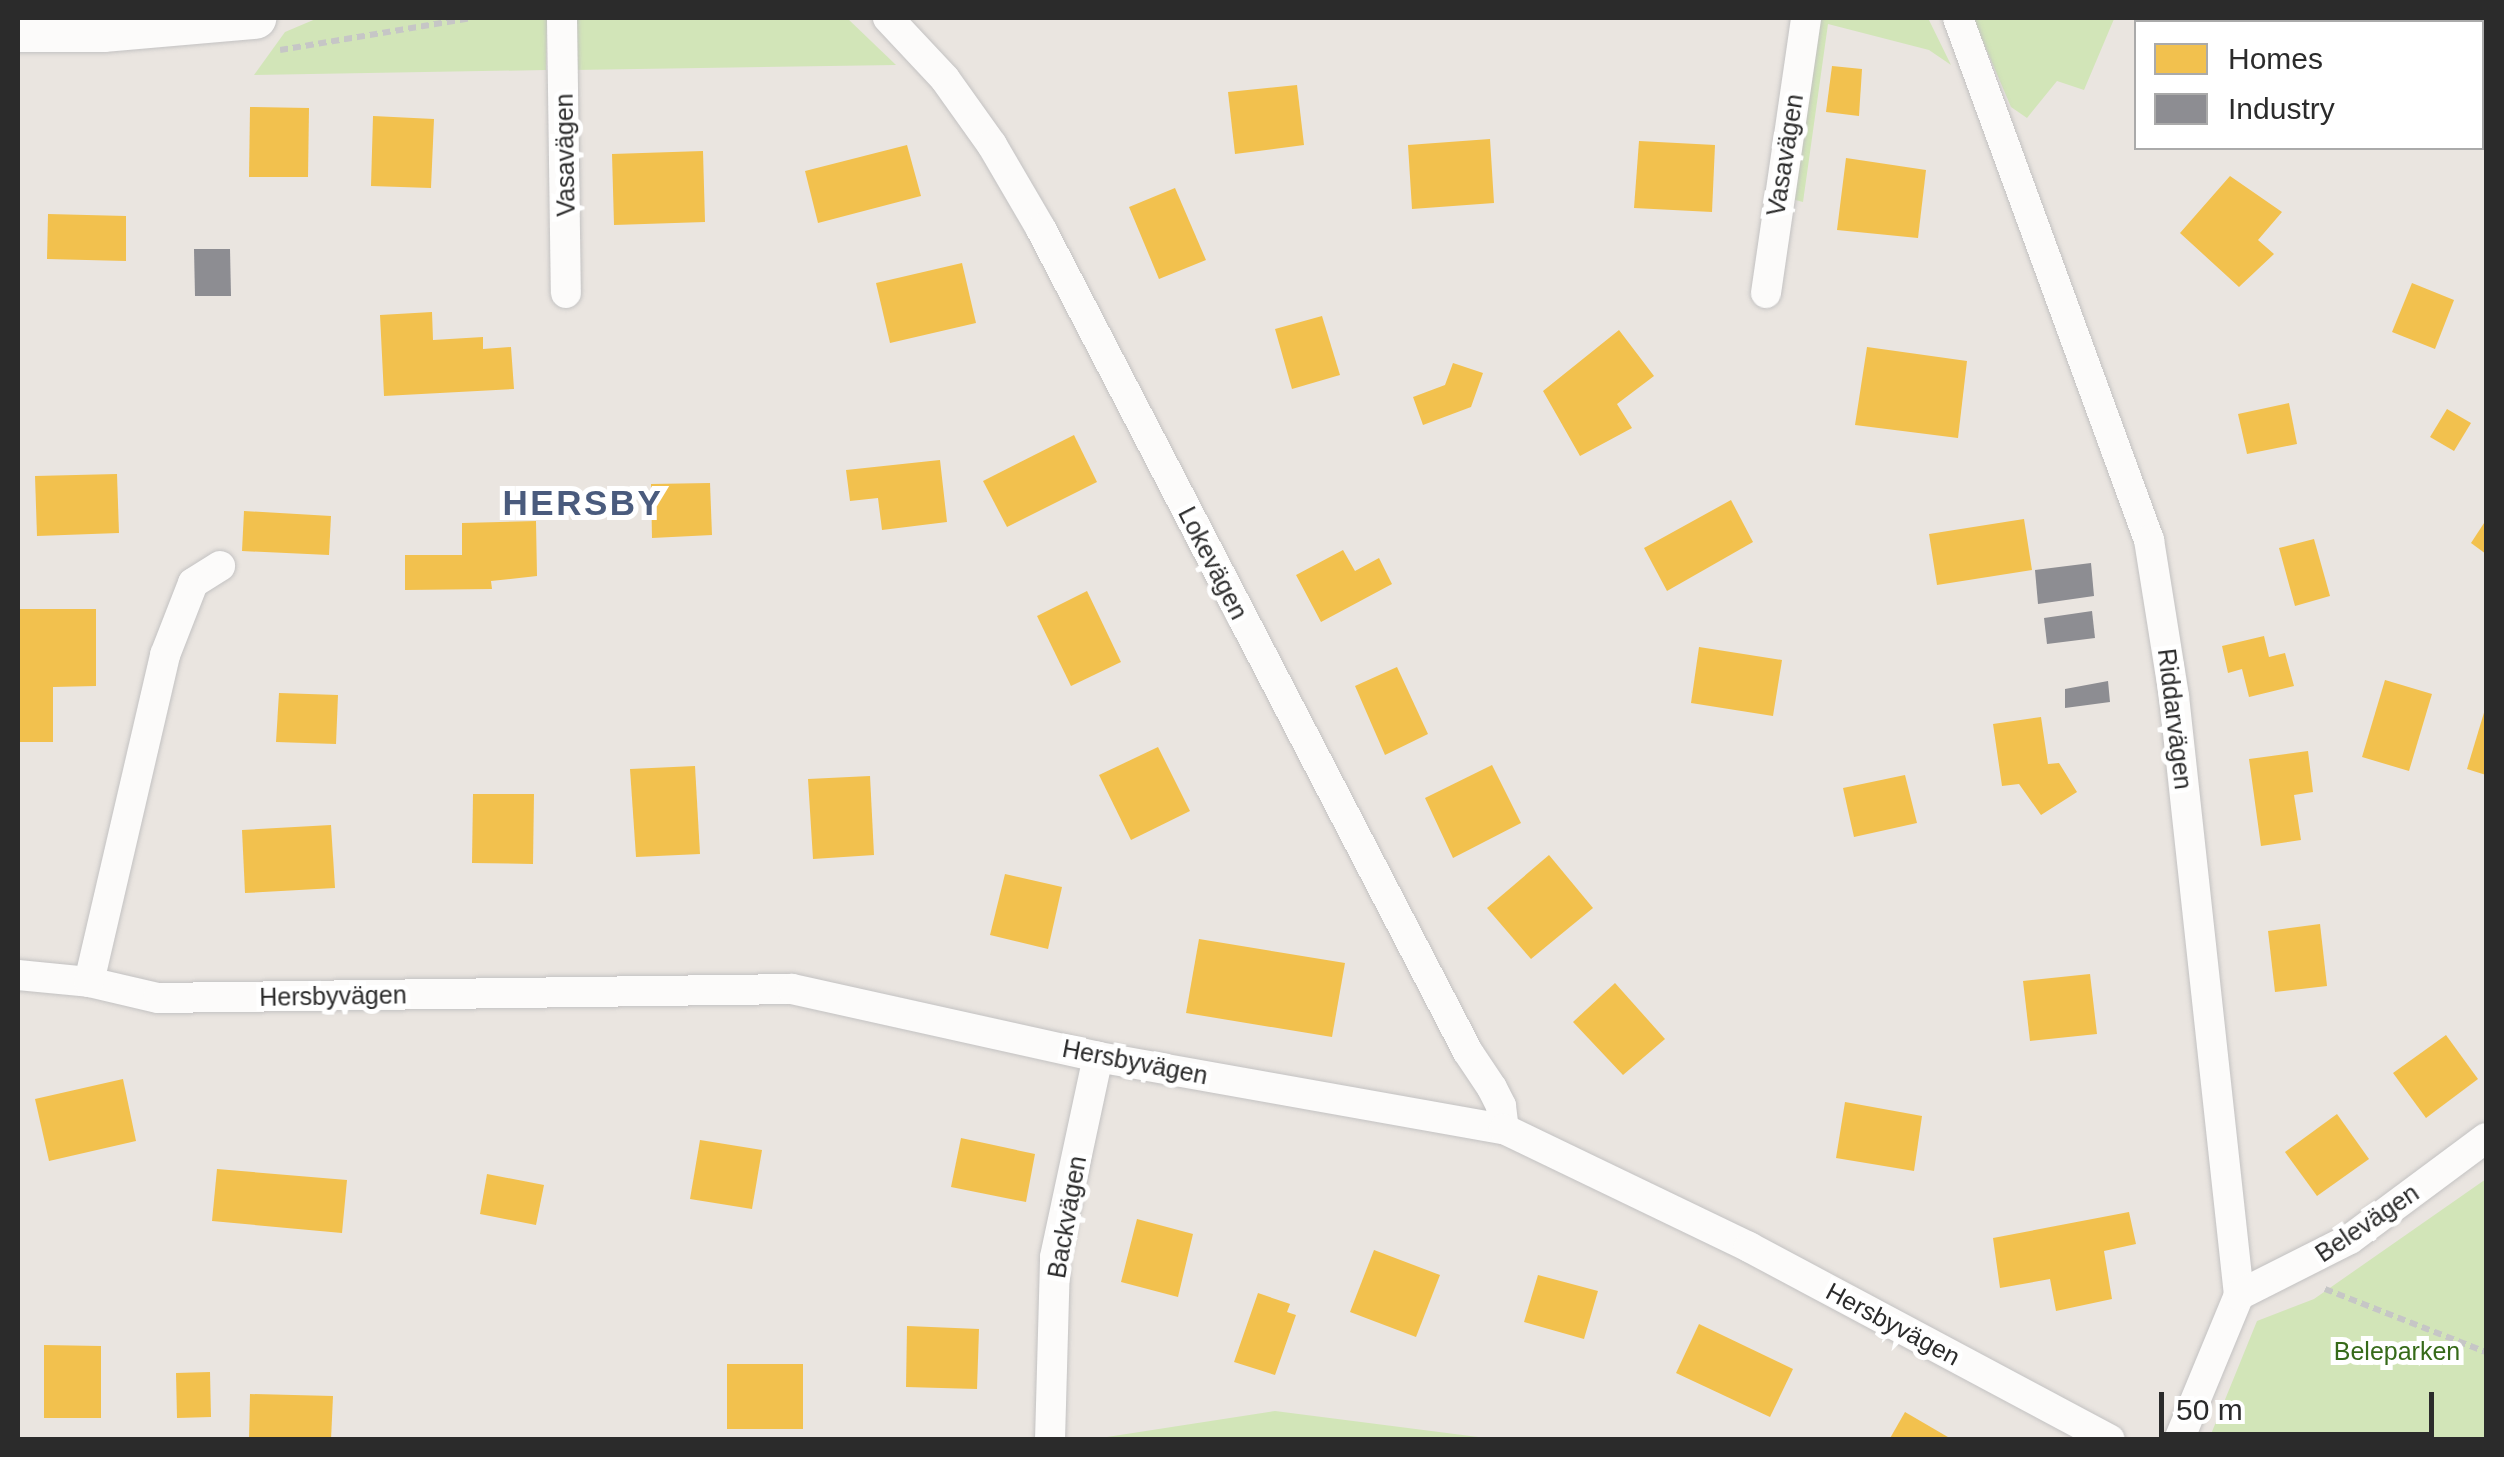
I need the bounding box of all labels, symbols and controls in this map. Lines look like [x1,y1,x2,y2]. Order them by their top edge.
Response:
legend [2134,20,2484,150]
text: Homes [2228,42,2323,75]
street label: Vasavägen [1761,92,1809,218]
text: Industry [2228,92,2335,125]
street label: Vasavägen [549,93,581,217]
district label: HERSBY [503,482,663,524]
street label: Lokevägen [1172,502,1254,624]
street label: Riddarvägen [2151,647,2199,791]
street label: Hersbyvägen [259,980,407,1012]
street label: Hersbyvägen [1060,1033,1210,1091]
street label: Backvägen [1041,1153,1093,1281]
street label: Belevägen [2310,1178,2424,1268]
street label: Hersbyvägen [1821,1276,1965,1372]
park label: Beleparken [2334,1336,2460,1366]
scale bar [2164,1372,2439,1434]
text: 50 m [2176,1393,2243,1426]

